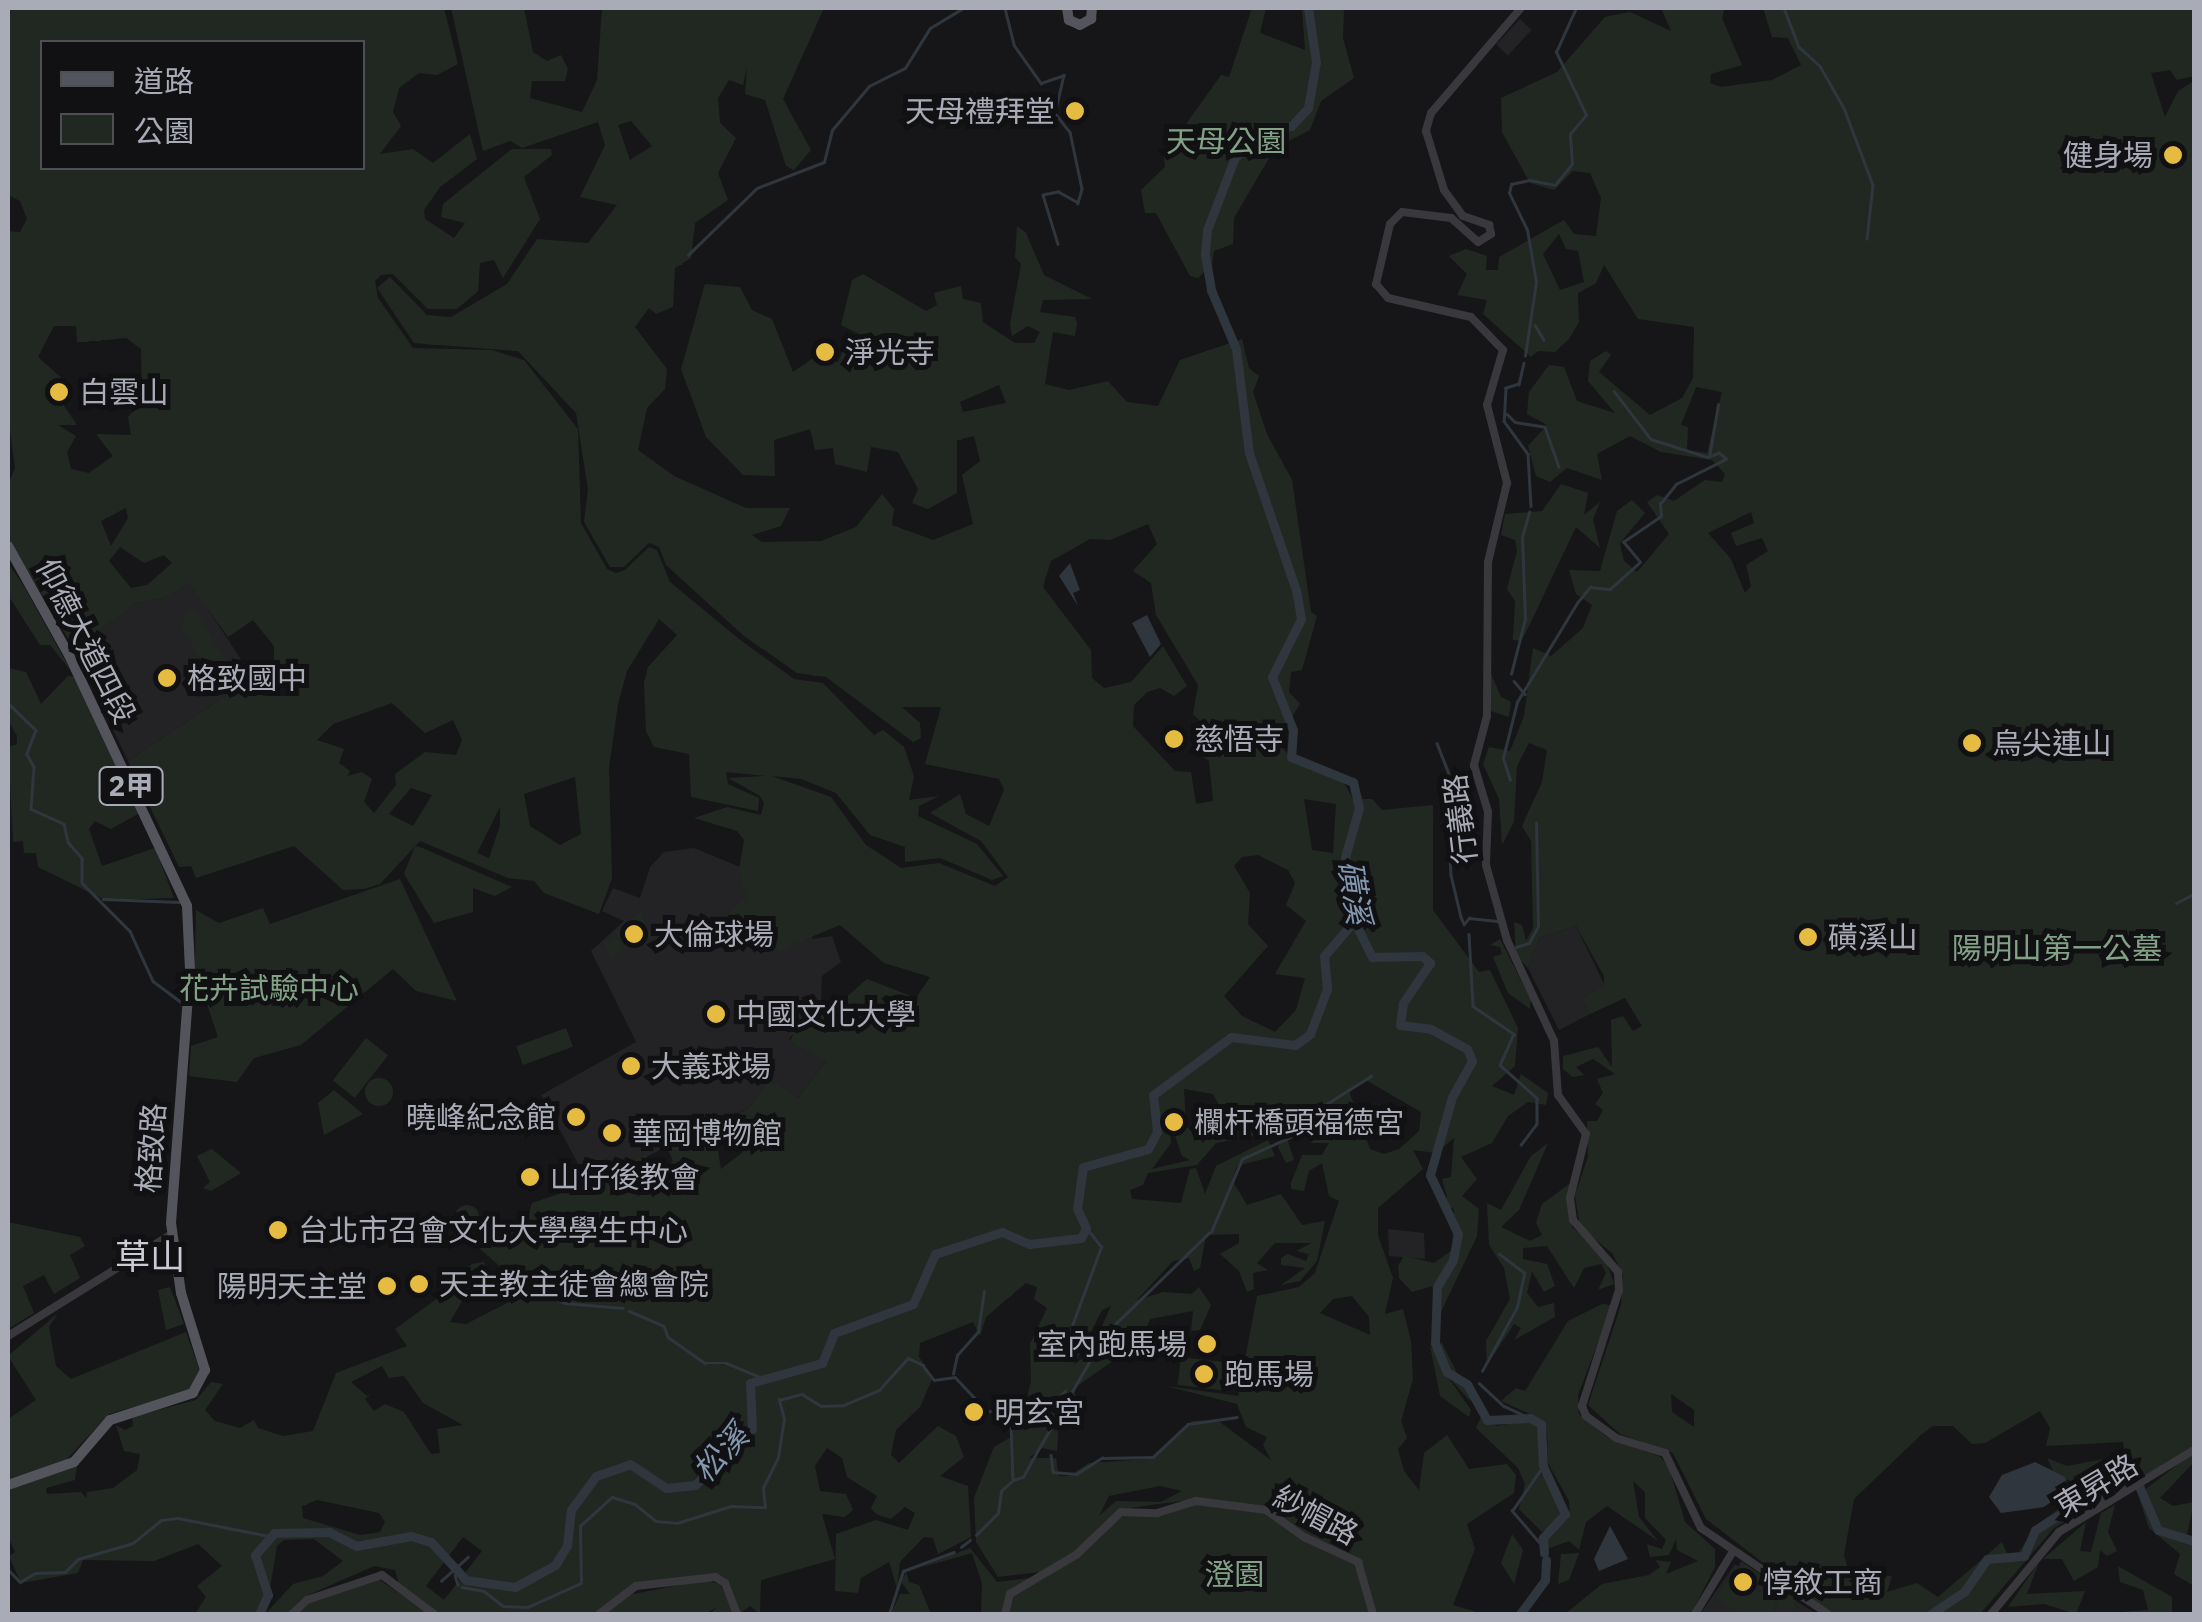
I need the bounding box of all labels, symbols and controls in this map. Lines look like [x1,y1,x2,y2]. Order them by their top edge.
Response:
legend [40,40,365,170]
text: 道路 [134,61,194,100]
place label: 天母禮拜堂 [905,93,1055,129]
marker: 天母禮拜堂 [1064,100,1086,122]
text: 公園 [134,111,194,150]
park label: 天母公園 [1166,123,1286,159]
place label: 健身場 [2063,137,2153,173]
marker: 健身場 [2162,144,2184,166]
place label: 淨光寺 [845,334,935,370]
marker: 淨光寺 [814,341,836,363]
place label: 白雲山 [79,374,169,410]
marker: 白雲山 [48,381,70,403]
street label: 仰德大道四段 [29,553,143,729]
place label: 格致國中 [187,660,307,696]
marker: 格致國中 [156,667,178,689]
place label: 慈悟寺 [1194,721,1284,757]
place label: 烏尖連山 [1992,725,2112,761]
marker: 慈悟寺 [1163,728,1185,750]
marker: 烏尖連山 [1961,732,1983,754]
road number: 2甲 [98,763,164,809]
street label: 行義路 [1437,772,1483,866]
water label: 磺溪 [1331,857,1379,927]
place label: 大倫球場 [654,916,774,952]
place label: 磺溪山 [1828,919,1918,955]
marker: 大倫球場 [623,923,645,945]
marker: 磺溪山 [1797,926,1819,948]
park label: 陽明山第一公墓 [1952,930,2162,966]
park label: 花卉試驗中心 [179,970,359,1006]
place label: 中國文化大學 [736,996,916,1032]
marker: 中國文化大學 [705,1003,727,1025]
place label: 大義球場 [651,1048,771,1084]
marker: 大義球場 [620,1055,642,1077]
place label: 曉峰紀念館 [406,1099,556,1135]
street label: 格致路 [130,1102,172,1194]
place label: 欄杆橋頭福德宮 [1194,1104,1404,1140]
marker: 曉峰紀念館 [565,1106,587,1128]
marker: 欄杆橋頭福德宮 [1163,1111,1185,1133]
place label: 華岡博物館 [632,1115,782,1151]
marker: 華岡博物館 [601,1122,623,1144]
place label: 山仔後教會 [550,1159,700,1195]
marker: 山仔後教會 [519,1166,541,1188]
place label: 台北市召會文化大學學生中心 [298,1212,688,1248]
marker: 台北市召會文化大學學生中心 [267,1219,289,1241]
district label: 草山 [115,1235,185,1277]
place label: 天主教主徒會總會院 [439,1266,709,1302]
place label: 陽明天主堂 [217,1268,367,1304]
marker: 天主教主徒會總會院 [408,1273,430,1295]
marker: 陽明天主堂 [376,1275,398,1297]
place label: 室內跑馬場 [1037,1326,1187,1362]
marker: 室內跑馬場 [1196,1333,1218,1355]
place label: 跑馬場 [1224,1356,1314,1392]
marker: 跑馬場 [1193,1363,1215,1385]
place label: 明玄宮 [994,1394,1084,1430]
marker: 明玄宮 [963,1401,985,1423]
water label: 松溪 [684,1417,756,1489]
street label: 東昇路 [2048,1446,2144,1524]
street label: 紗帽路 [1268,1478,1364,1552]
park label: 澄園 [1204,1556,1264,1592]
place label: 惇敘工商 [1763,1564,1883,1600]
marker: 惇敘工商 [1732,1571,1754,1593]

